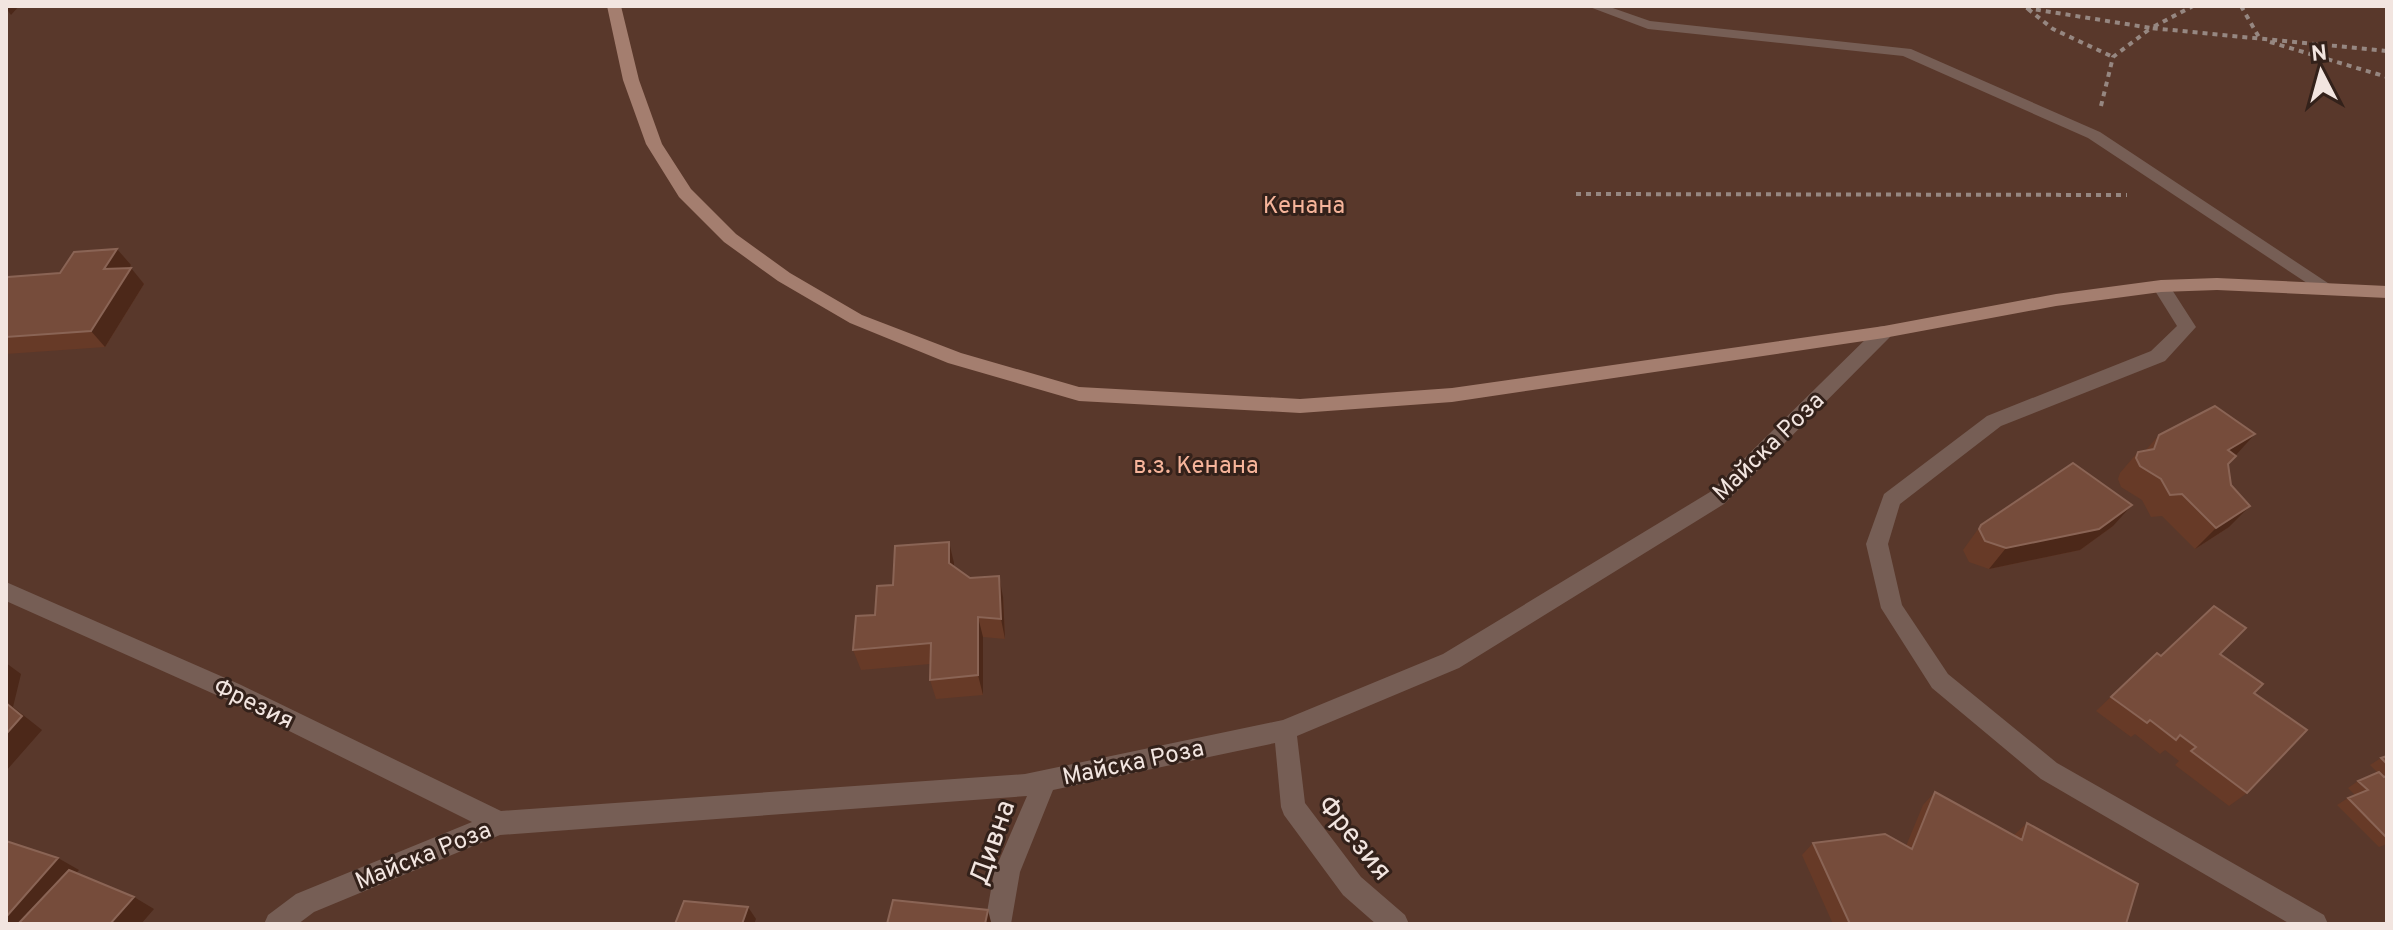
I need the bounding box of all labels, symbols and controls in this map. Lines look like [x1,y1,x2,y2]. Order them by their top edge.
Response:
north arrow [2281,32,2361,112]
text: N [2310,40,2328,69]
park label: Кенана [1263,192,1345,222]
street label: Майска Роза [1707,387,1832,508]
park label: в.з. Кенана [1133,452,1259,482]
street label: Фрезия [208,673,298,737]
street label: Майска Роза [1060,734,1207,794]
street label: Фрезия [1308,789,1399,889]
street label: Дивна [963,796,1025,890]
street label: Майска Роза [351,816,496,898]

